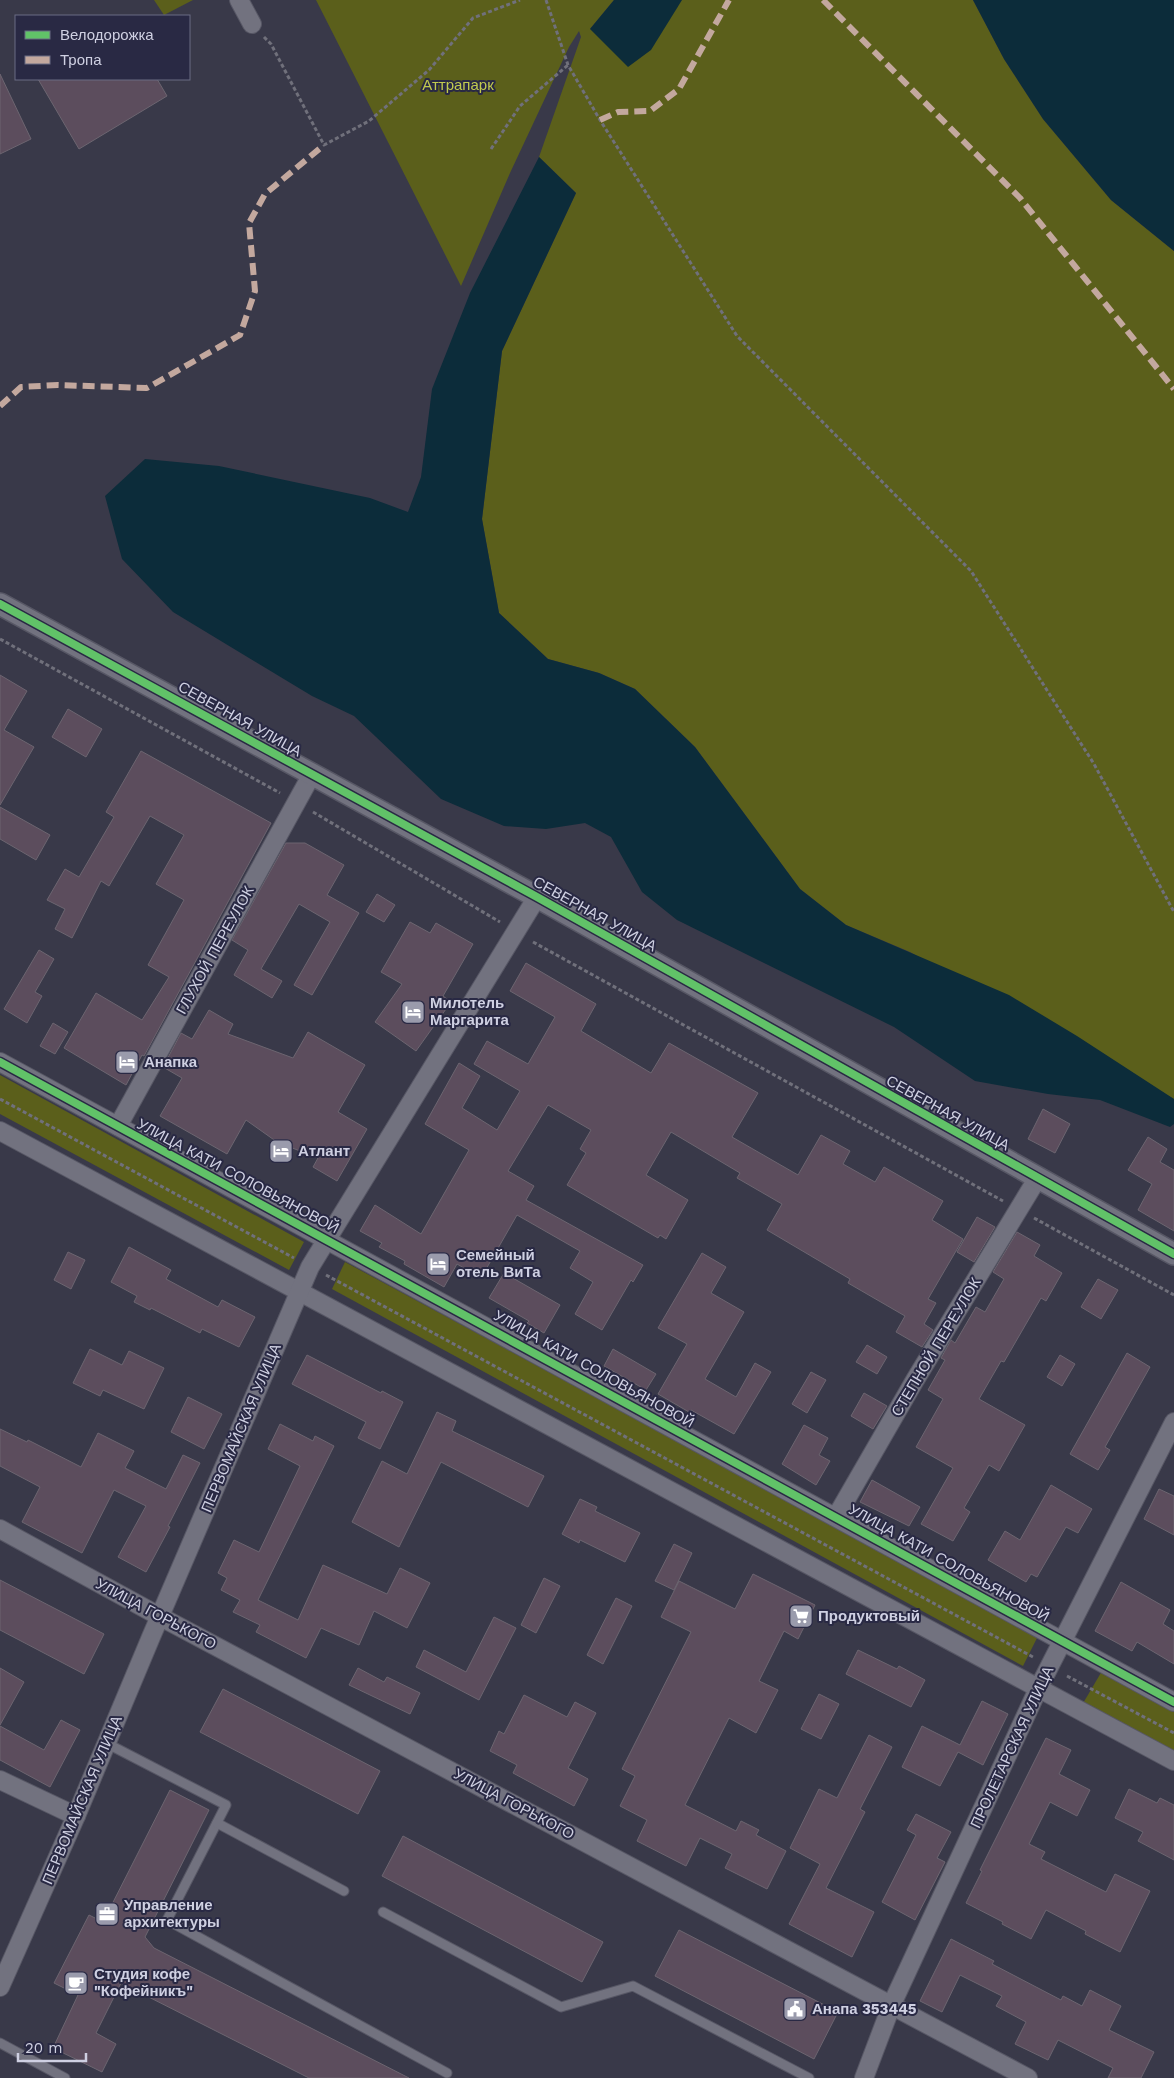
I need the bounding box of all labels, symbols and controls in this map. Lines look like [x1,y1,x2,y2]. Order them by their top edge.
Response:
legend [15,15,190,80]
text: Велодорожка [60,26,154,44]
text: Тропа [60,51,102,69]
park label: Аттрапарк [422,76,494,94]
street label: СЕВЕРНАЯ УЛИЦА [175,678,305,760]
street label: СЕВЕРНАЯ УЛИЦА [530,873,660,955]
street label: ГЛУХОЙ ПЕРЕУЛОК [172,883,258,1017]
place label: Милотель Маргарита [430,994,510,1029]
hotel icon: Милотель Маргарита [400,999,426,1025]
hotel icon: Анапка [114,1049,140,1075]
place label: Анапка [144,1053,198,1071]
street label: СЕВЕРНАЯ УЛИЦА [883,1072,1013,1154]
street label: УЛИЦА КАТИ СОЛОВЬЯНОВОЙ [134,1115,342,1237]
hotel icon: Атлант [268,1138,294,1164]
place label: Атлант [298,1142,350,1160]
place label: Семейный отель ВиТа [456,1246,541,1281]
hotel icon: Семейный отель ВиТа [425,1251,451,1277]
street label: СТЕПНОЙ ПЕРЕУЛОК [887,1274,985,1420]
street label: УЛИЦА КАТИ СОЛОВЬЯНОВОЙ [491,1306,697,1432]
street label: ПЕРВОМАЙСКАЯ УЛИЦА [197,1341,285,1515]
street label: УЛИЦА КАТИ СОЛОВЬЯНОВОЙ [846,1500,1052,1626]
street label: УЛИЦА ГОРЬКОГО [93,1575,219,1653]
supermarket icon: Продуктовый [788,1603,814,1629]
place label: Продуктовый [818,1607,920,1625]
street label: ПРОЛЕТАРСКАЯ УЛИЦА [967,1663,1057,1831]
street label: ПЕРВОМАЙСКАЯ УЛИЦА [38,1713,126,1887]
street label: УЛИЦА ГОРЬКОГО [451,1765,577,1843]
place label: Управление архитектуры [124,1896,220,1931]
office icon: Управление архитектуры [94,1901,120,1927]
place label: Студия кофе "Кофейникъ" [94,1965,193,2000]
cafe icon: Студия кофе "Кофейникъ" [63,1970,89,1996]
public building icon: Анапа 353445 [782,1996,808,2022]
place label: Анапа 353445 [812,2000,917,2018]
scale bar [18,2030,85,2062]
text: 20 m [25,2039,63,2057]

